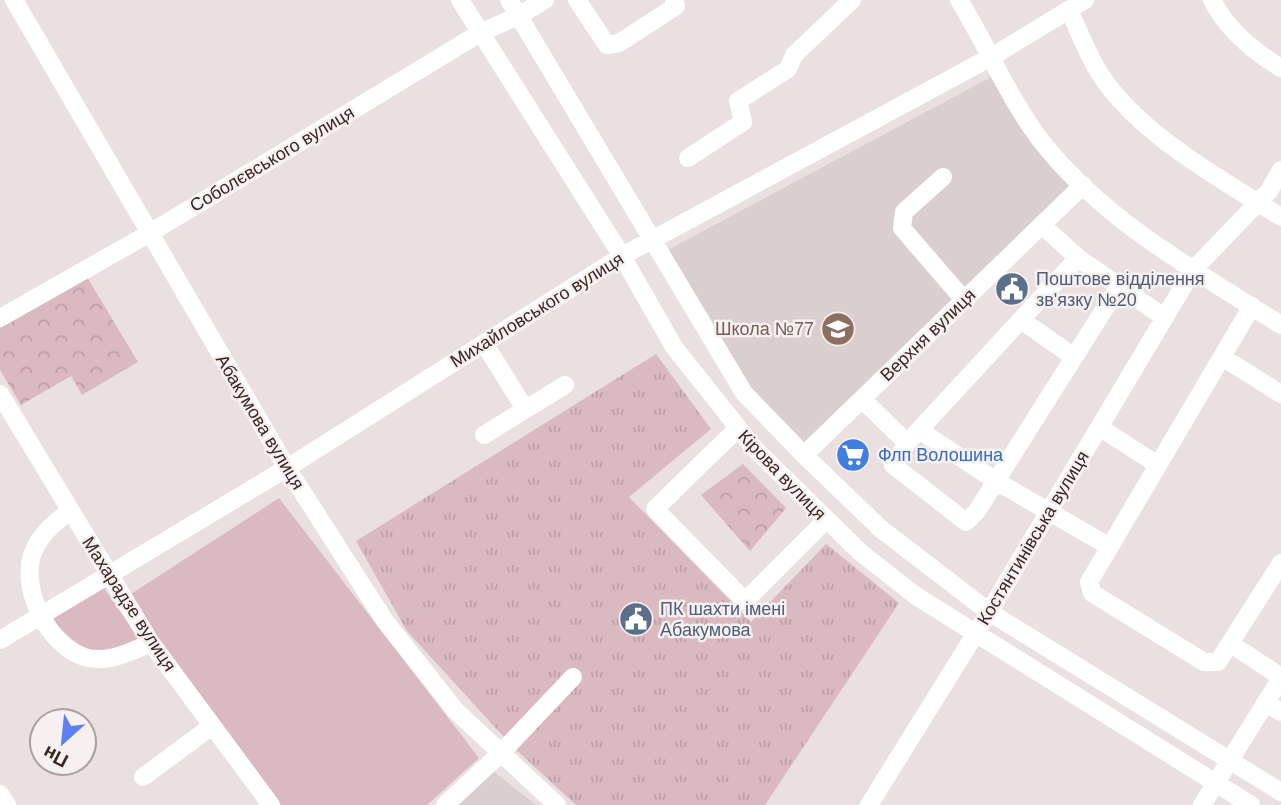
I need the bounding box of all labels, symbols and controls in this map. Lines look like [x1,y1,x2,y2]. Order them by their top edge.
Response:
street label: Соболєвського вулиця [186,102,358,216]
street label: Михайловського вулиця [447,249,627,371]
place label: Поштове відділення зв'язку №20 [1036,269,1205,310]
public building icon: Поштове відділення зв'язку №20 [993,270,1031,308]
street label: Верхня вулиця [876,285,980,385]
school or university icon: Школа №77 [819,310,857,348]
place label: Школа №77 [715,319,814,339]
street label: Абакумова вулиця [212,351,308,493]
street label: Кірова вулиця [734,426,830,524]
supermarket icon: Флп Волошина [834,436,872,474]
place label: Флп Волошина [878,445,1004,465]
street label: Костянтинівська вулиця [973,448,1093,628]
street label: Махарадзе вулиця [78,533,180,675]
place label: ПК шахти імені Абакумова [660,599,785,640]
public building icon: ПК шахти імені Абакумова [617,600,655,638]
north arrow [28,707,98,777]
text: Пн [40,742,71,772]

